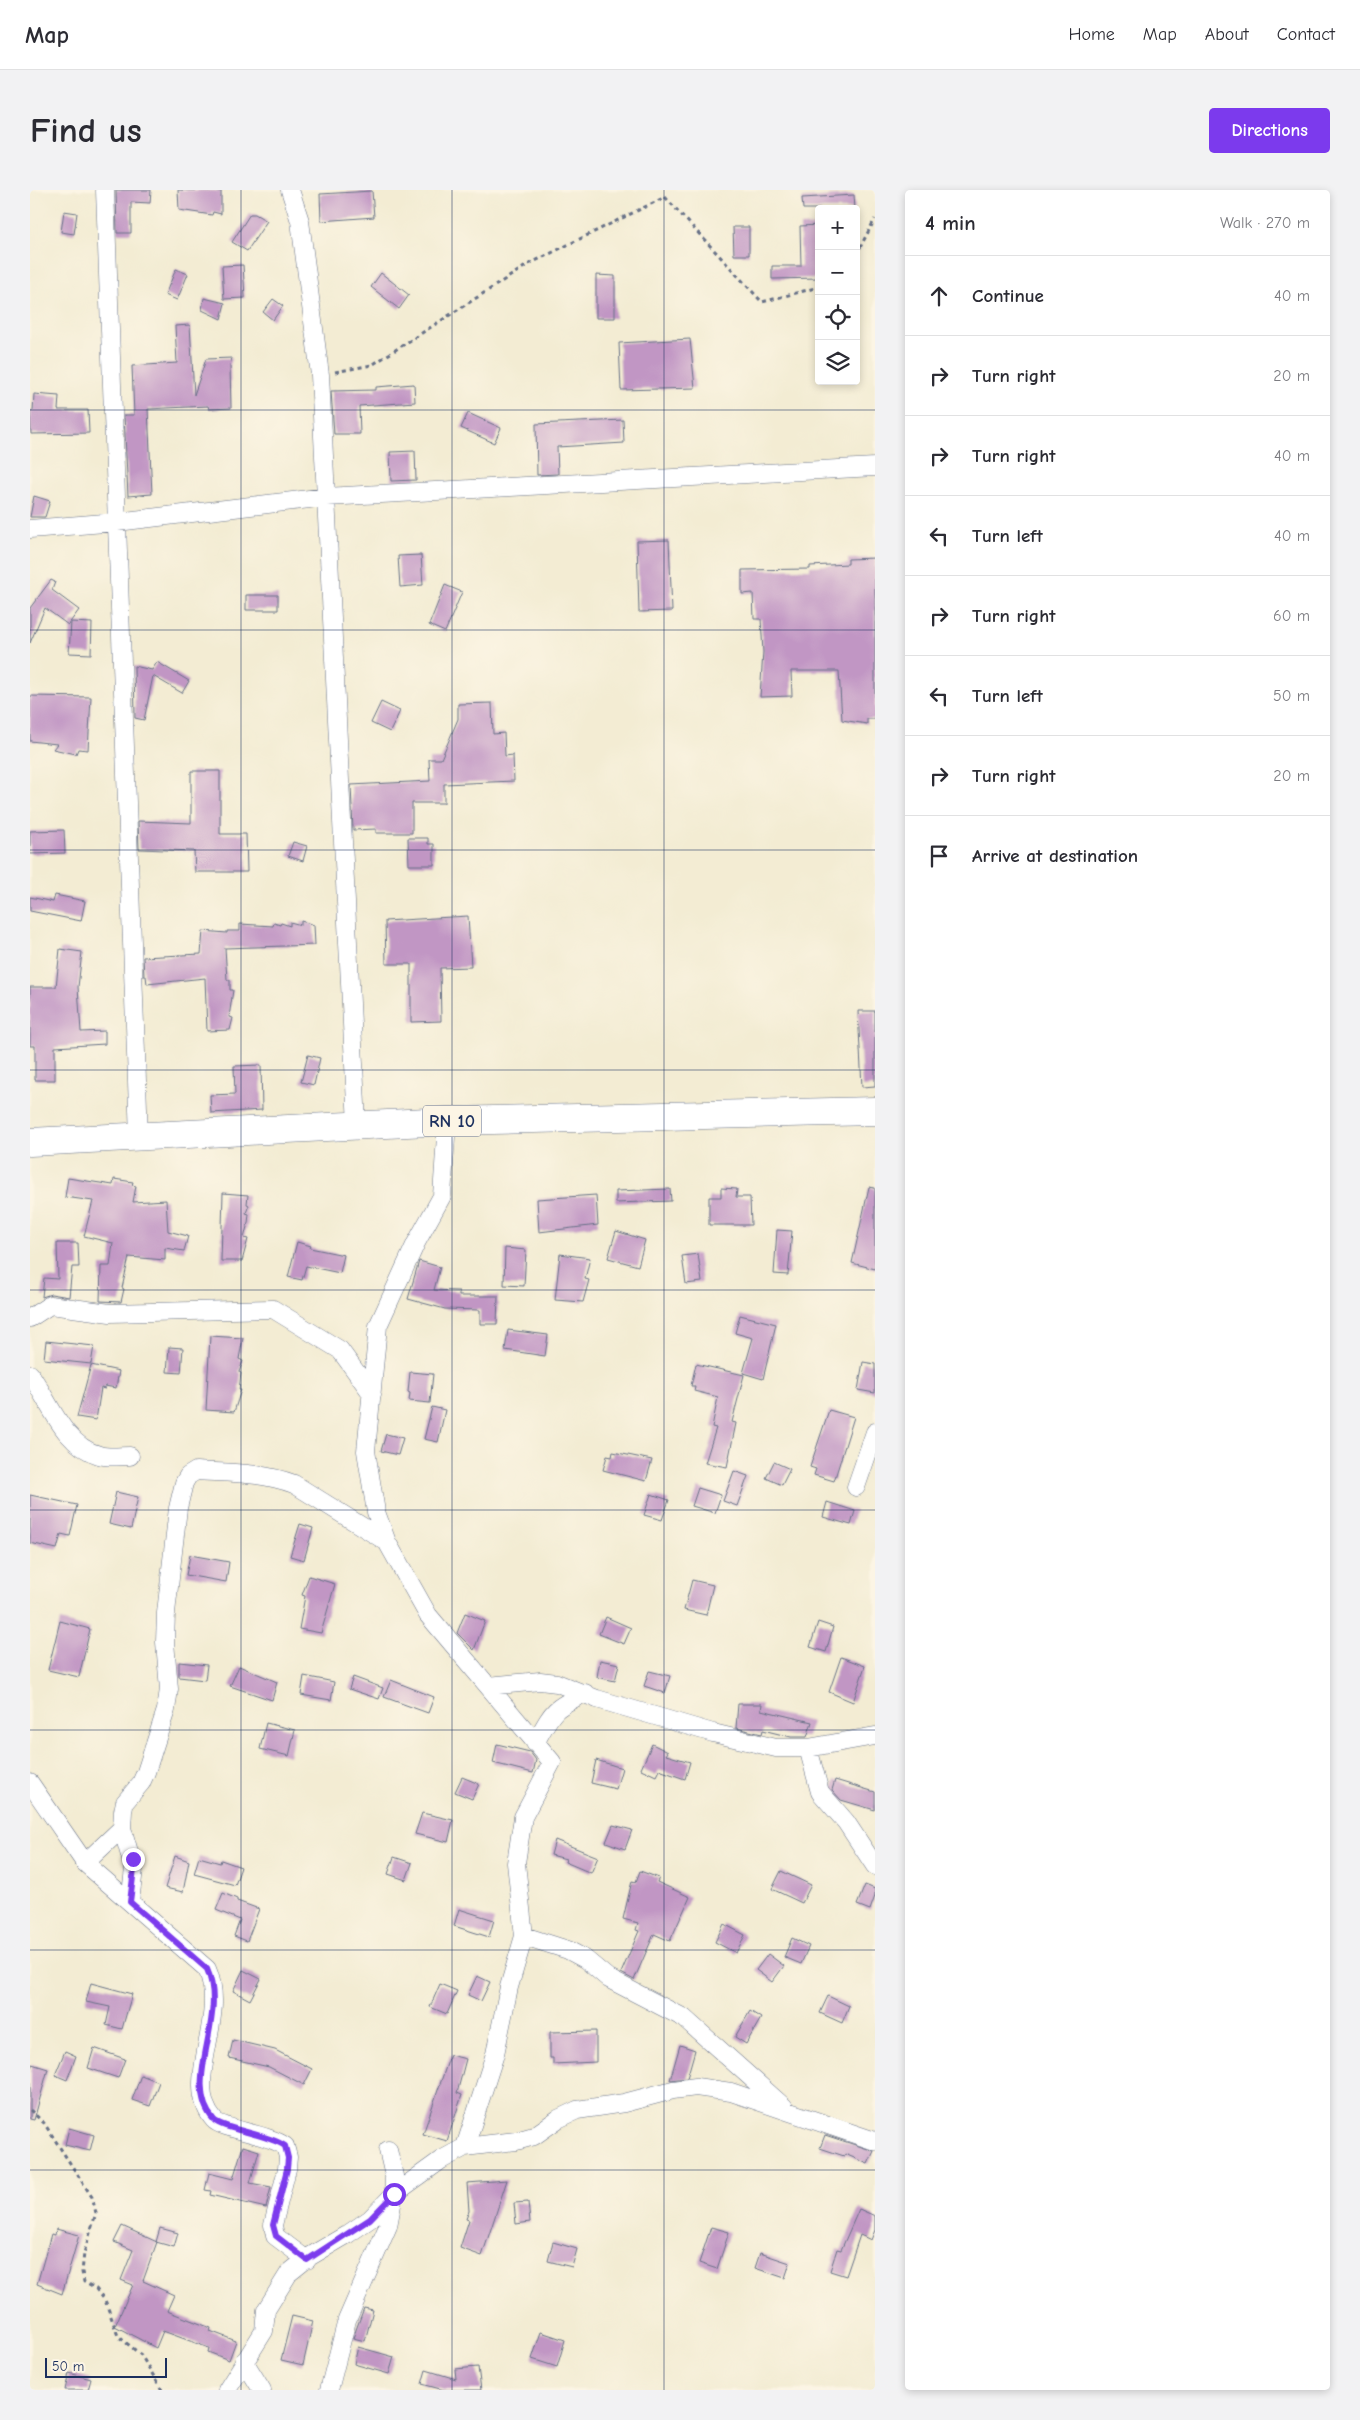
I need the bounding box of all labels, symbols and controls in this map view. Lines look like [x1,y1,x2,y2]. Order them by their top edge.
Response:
text: Map [25,21,69,49]
text: Home [1068,24,1115,45]
text: Map [1143,24,1177,45]
text: About [1205,24,1249,45]
text: Contact [1277,24,1335,45]
button: Directions [1209,108,1330,153]
text: Find us [30,110,142,151]
map controls [815,205,860,385]
button: + [815,205,860,250]
text: 4 min [925,211,976,235]
text: Walk · 270 m [1220,214,1310,232]
button: − [815,250,860,295]
icon: ahead [925,282,953,310]
text: Continue [972,285,1044,307]
text: 40 m [1274,287,1310,305]
button: locate [815,295,860,340]
button: layers [815,340,860,385]
icon: right [925,362,953,390]
text: Turn right [972,365,1056,387]
text: 20 m [1273,367,1310,385]
icon: right [925,442,953,470]
text: Turn right [972,445,1056,467]
text: 40 m [1274,447,1310,465]
icon: left [925,522,953,550]
text: Turn left [972,525,1043,547]
text: 40 m [1274,527,1310,545]
icon: right [925,602,953,630]
text: Turn right [972,605,1056,627]
text: 60 m [1273,607,1310,625]
icon: left [925,682,953,710]
text: Turn left [972,685,1043,707]
text: 50 m [1273,687,1310,705]
icon: right [925,762,953,790]
text: Turn right [972,765,1056,787]
text: 20 m [1273,767,1310,785]
icon: arrive [925,842,953,870]
text: Arrive at destination [972,845,1138,867]
road number: RN 10 [423,1106,481,1136]
route end [122,1848,145,1871]
route start [383,2183,406,2206]
scale bar [45,2355,168,2378]
text: 50 m [52,2358,84,2375]

